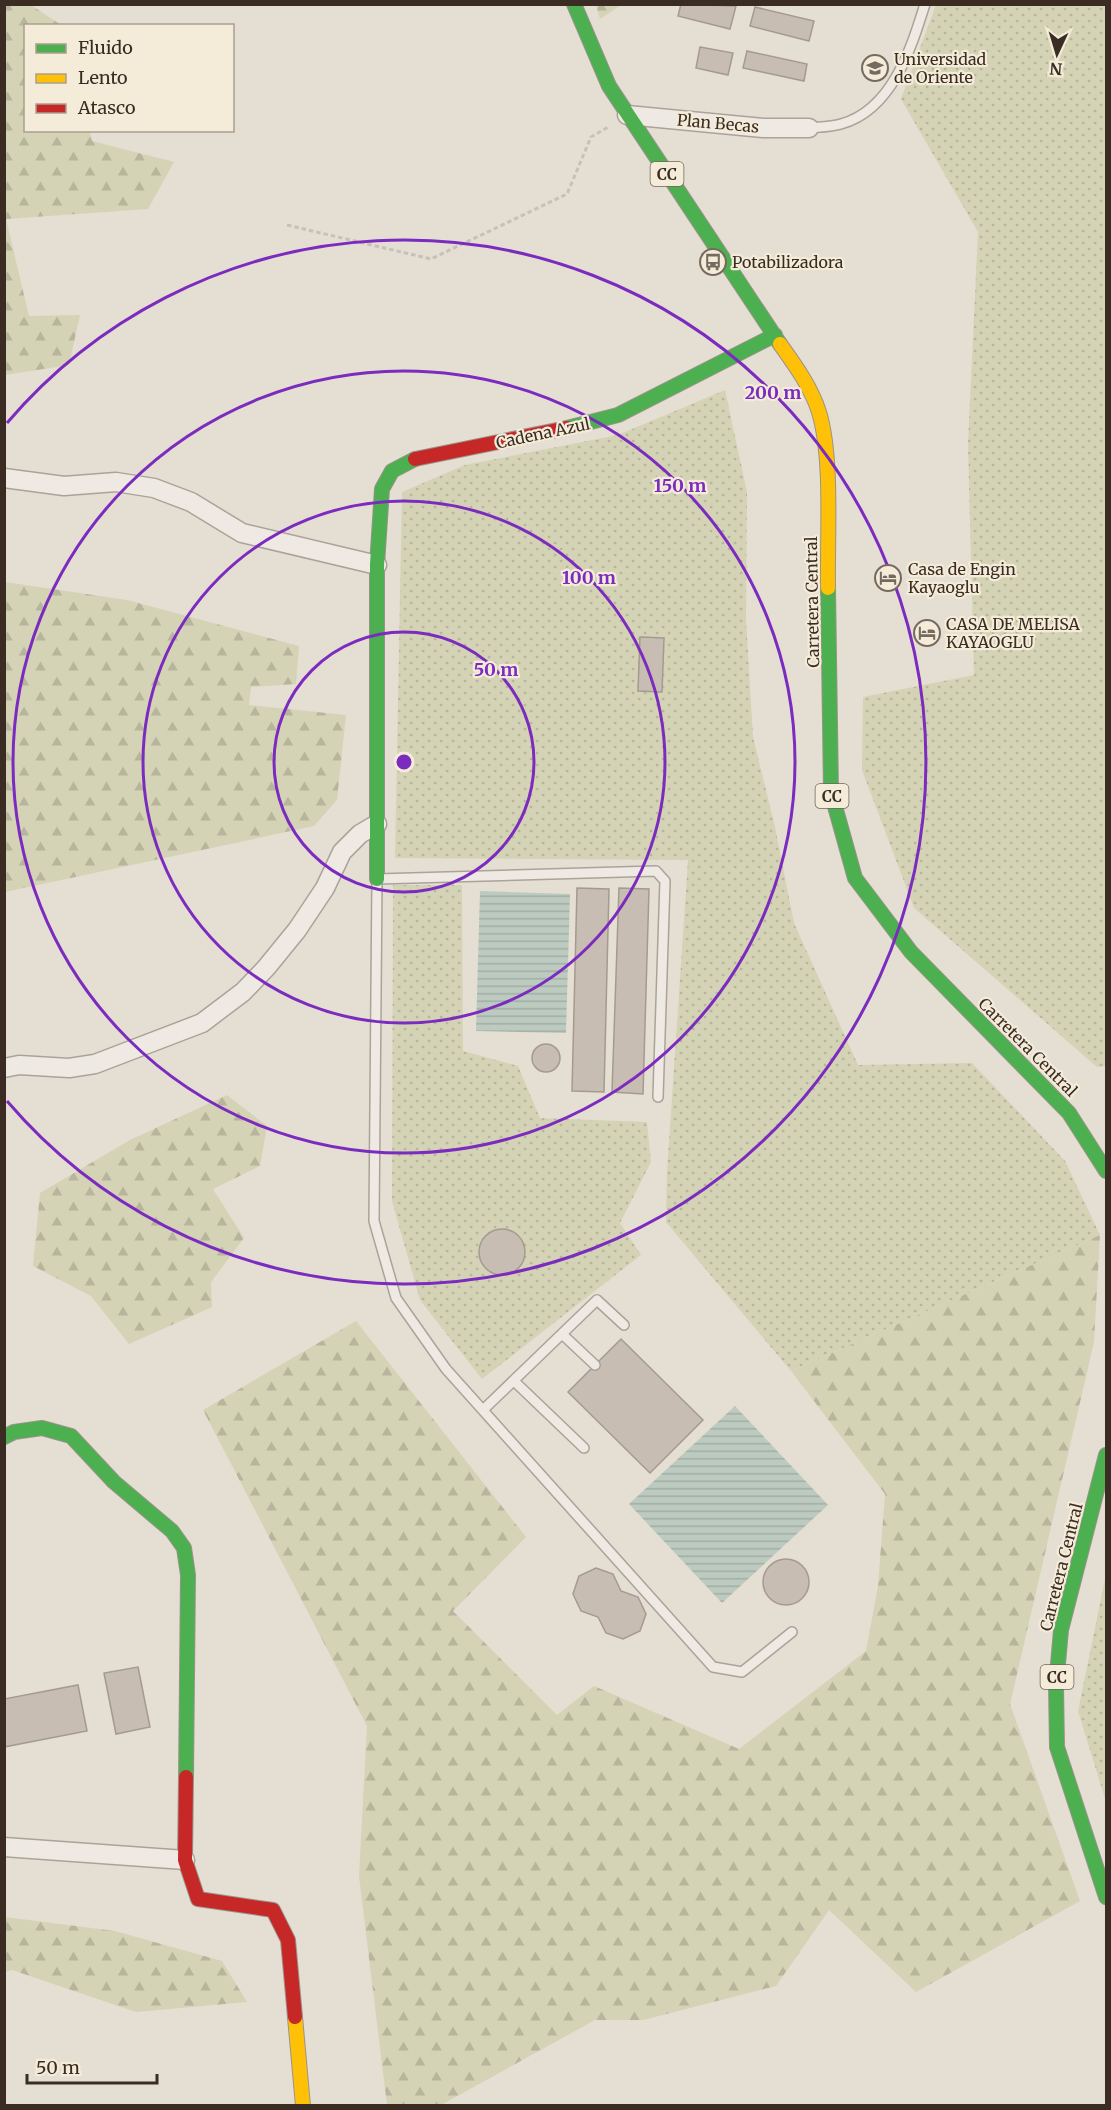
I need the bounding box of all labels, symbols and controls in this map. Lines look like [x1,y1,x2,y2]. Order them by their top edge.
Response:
legend [24,24,234,132]
north arrow [1027,24,1087,84]
text: Fluido [78,36,133,59]
place label: Universidad de Oriente [894,49,987,87]
school or university icon: Universidad de Oriente [860,53,890,83]
text: N [1049,59,1063,79]
text: Lento [78,66,128,89]
text: Atasco [77,96,136,119]
street label: Plan Becas [676,109,760,137]
road number: CC [650,162,684,186]
bus stop icon: Potabilizadora [698,247,728,277]
place label: Potabilizadora [732,252,844,272]
text: 200 m [745,381,801,404]
street label: Cadena Azul [494,413,592,453]
text: 150 m [654,474,706,497]
street label: Carretera Central [801,536,823,668]
place label: Casa de Engin Kayaoglu [908,559,1016,597]
hotel icon: Casa de Engin Kayaoglu [873,563,903,593]
text: 100 m [562,566,616,589]
place label: CASA DE MELISA KAYAOGLU [946,614,1081,652]
hotel icon: CASA DE MELISA KAYAOGLU [912,618,942,648]
text: 50 m [474,658,518,681]
centre of rings [394,752,414,772]
road number: CC [816,784,848,808]
street label: Carretera Central [975,994,1081,1100]
street label: Carretera Central [1035,1501,1087,1633]
road number: CC [1040,1665,1074,1689]
scale bar [27,2047,158,2085]
text: 50 m [36,2056,80,2079]

